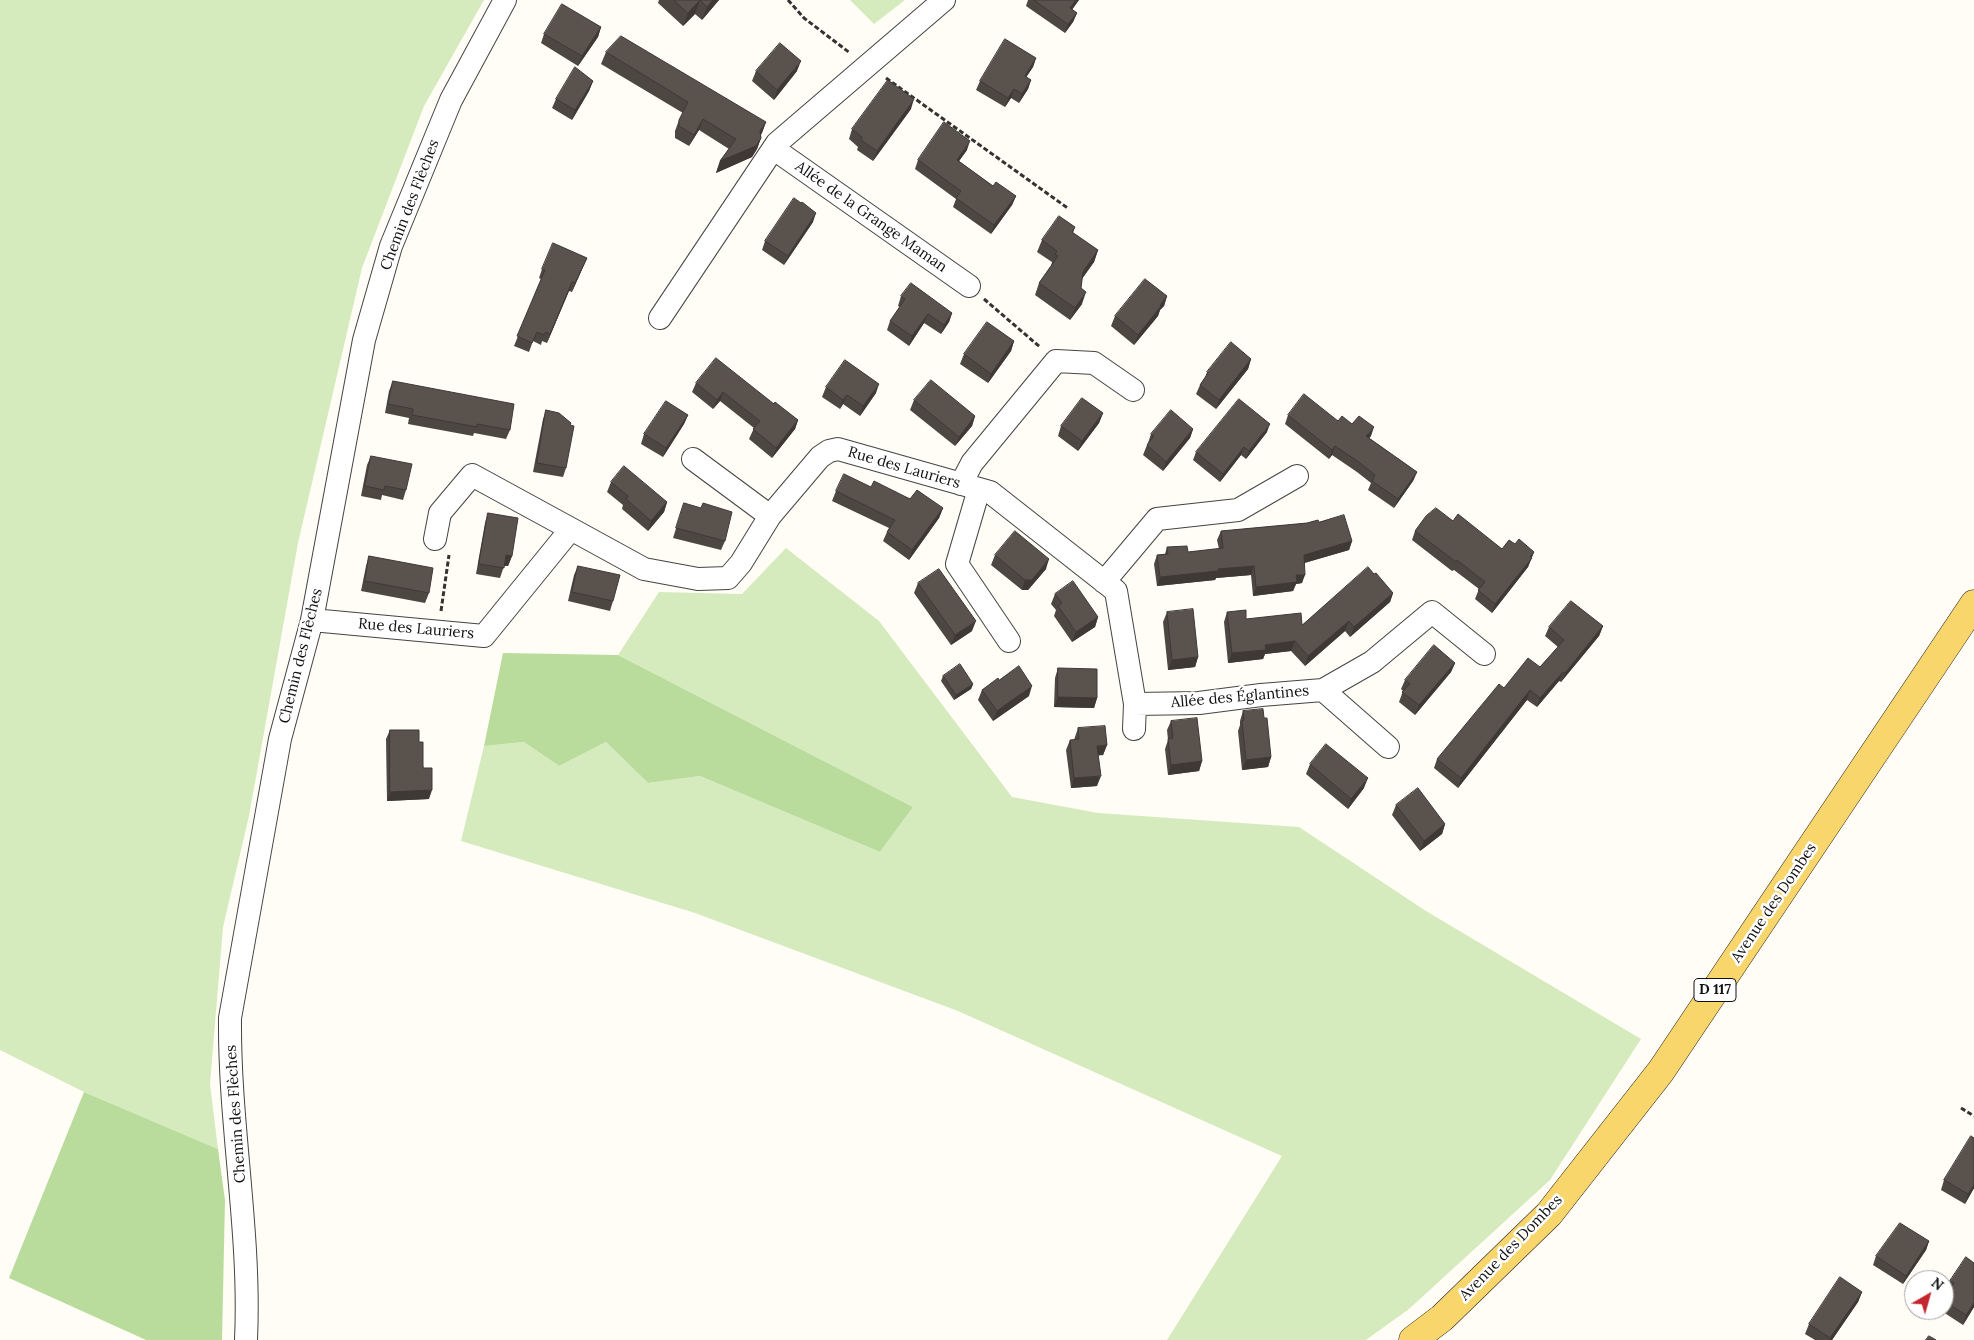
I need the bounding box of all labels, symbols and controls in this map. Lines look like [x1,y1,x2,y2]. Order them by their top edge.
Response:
street label: Chemin des Flèches [377,137,443,273]
street label: Allée de la Grange Maman [792,158,950,276]
street label: Rue des Lauriers [846,443,962,493]
street label: Chemin des Flèches [275,587,327,725]
street label: Rue des Lauriers [357,615,475,643]
street label: Allée des Églantines [1170,682,1310,712]
street label: Avenue des Dombes [1727,840,1821,966]
road number: D 117 [1694,978,1736,1002]
street label: Chemin des Flèches [222,1044,250,1184]
street label: Avenue des Dombes [1456,1191,1566,1305]
north arrow [1904,1270,1954,1320]
text: N [1928,1274,1947,1294]

